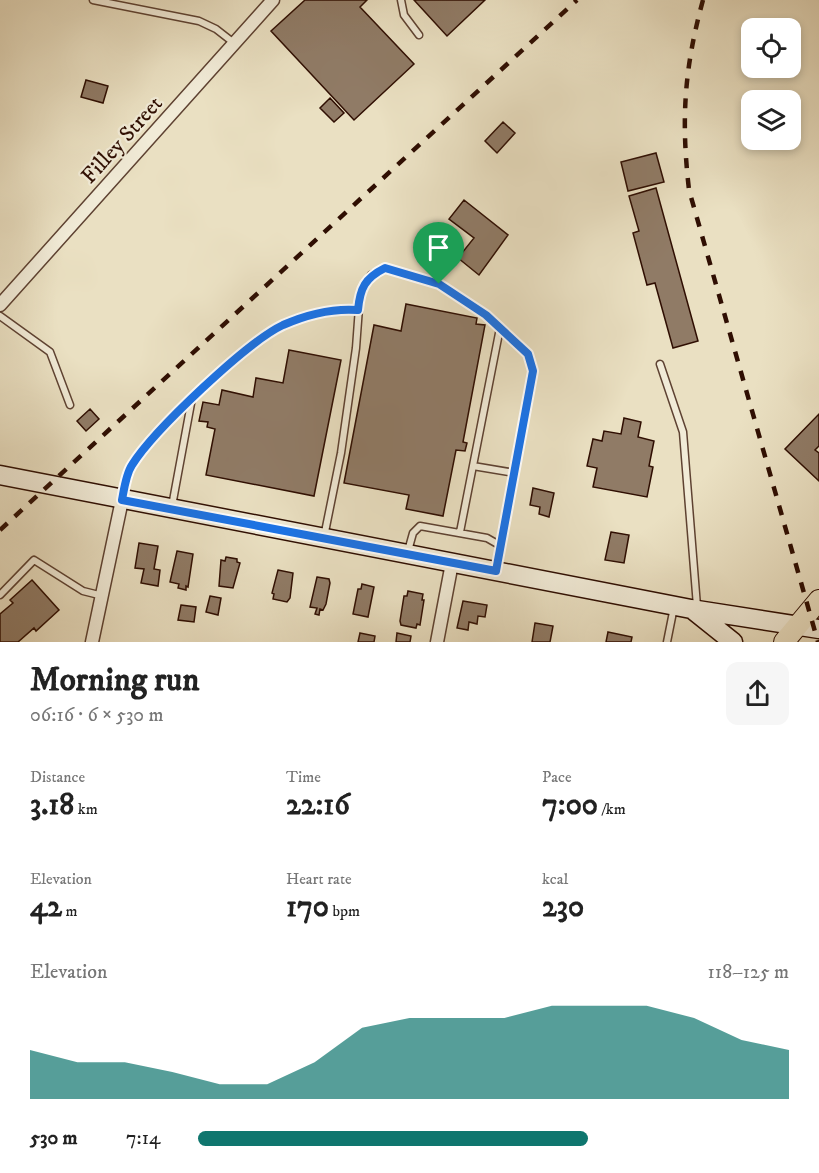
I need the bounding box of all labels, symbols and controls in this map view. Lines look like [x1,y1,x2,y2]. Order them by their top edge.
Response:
map controls [741,18,801,150]
button: locate [741,18,801,78]
button: layers [741,90,801,150]
street label: Filley Street [76,91,168,189]
pin [413,222,464,284]
icon: arrive [422,231,455,264]
text: Morning run [30,660,199,701]
button: share [726,662,789,725]
text: 06:16 · 6 × 530 m [30,703,163,728]
text: Distance [30,767,85,787]
text: Time [286,767,321,787]
text: Pace [542,767,572,787]
text: 3.18 [30,787,74,824]
text: 22:16 [286,787,350,824]
text: 7:00 [542,787,598,824]
text: km [74,799,98,819]
text: /km [598,799,626,819]
text: Elevation [30,869,92,889]
text: Heart rate [286,869,352,889]
text: kcal [542,869,568,889]
text: 42 [30,889,62,926]
text: 170 [286,889,329,926]
text: 230 [542,889,584,926]
text: m [62,901,77,921]
text: bpm [329,901,360,921]
text: Elevation [30,960,107,985]
text: 118–125 m [707,960,789,985]
text: 530 m [30,1126,77,1151]
text: 7:14 [126,1126,161,1151]

